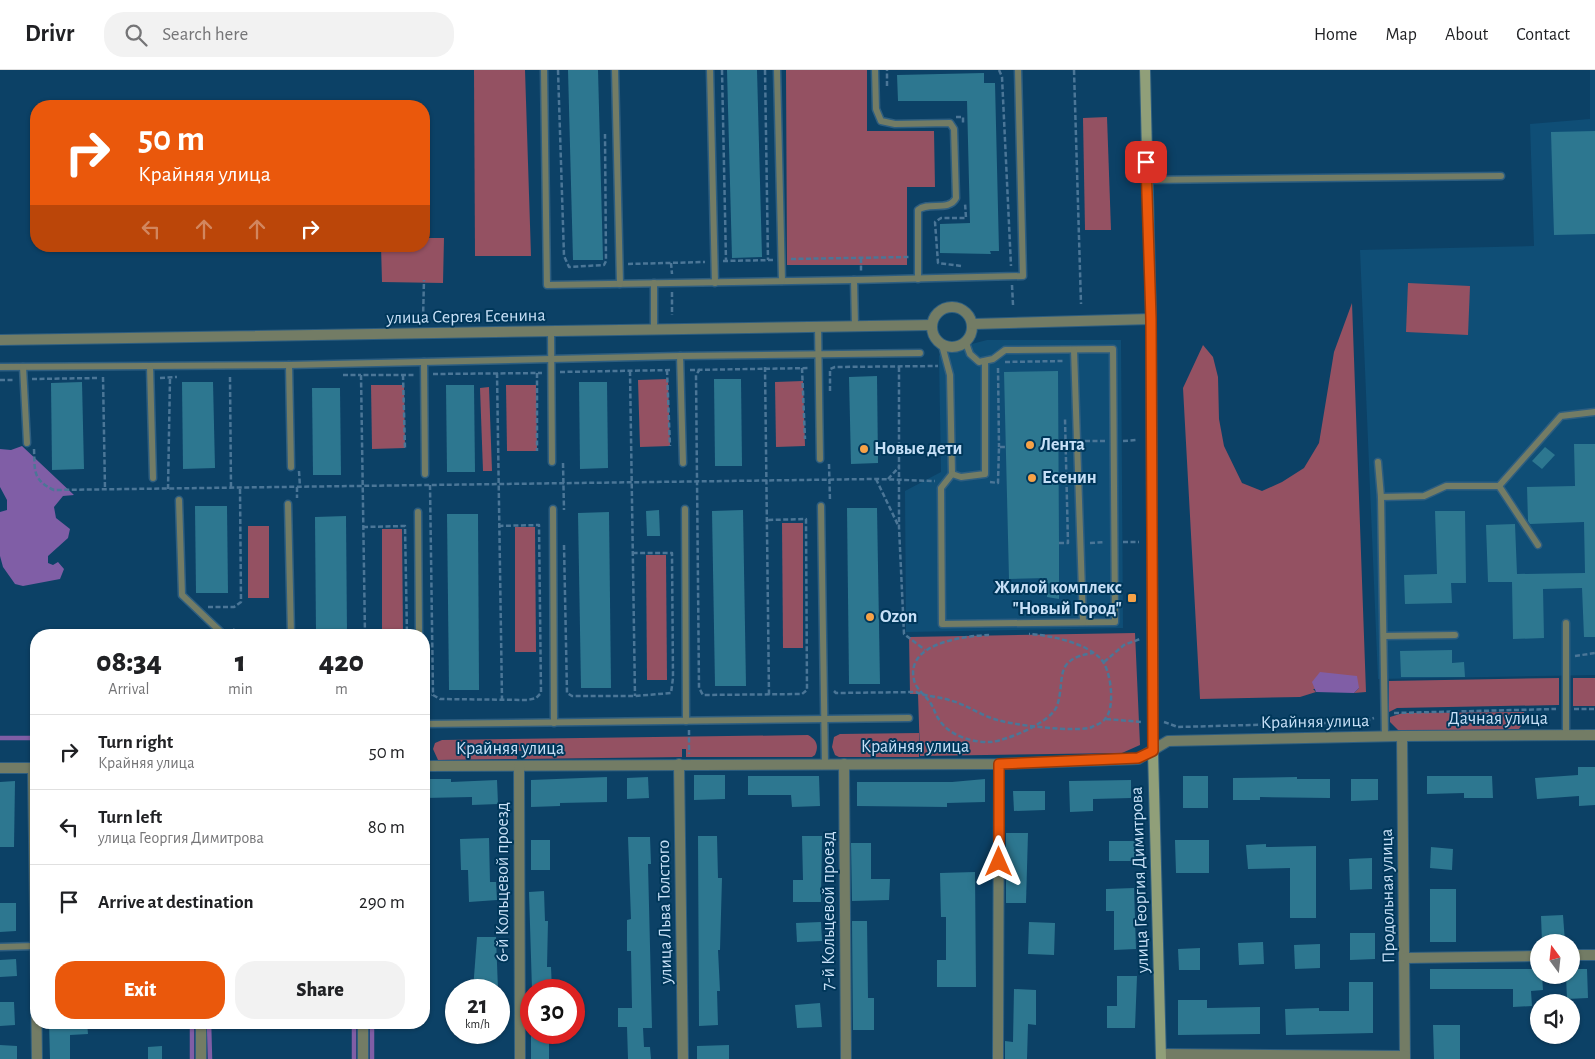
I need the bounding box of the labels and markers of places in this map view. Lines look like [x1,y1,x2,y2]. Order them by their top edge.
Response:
pin [1125,141,1167,183]
place label: Лента [1040,436,1085,454]
marker: Лента [1024,439,1036,451]
place label: Новые дети [874,440,962,458]
marker: Новые дети [858,443,870,455]
place label: Есенин [1042,469,1097,487]
marker: Есенин [1026,472,1038,484]
place label: Жилой комплекс "Новый Город" [994,579,1122,618]
marker: Жилой комплекс "Новый Город" [1126,592,1138,604]
place label: Ozon [880,608,917,626]
marker: Ozon [864,611,876,623]

